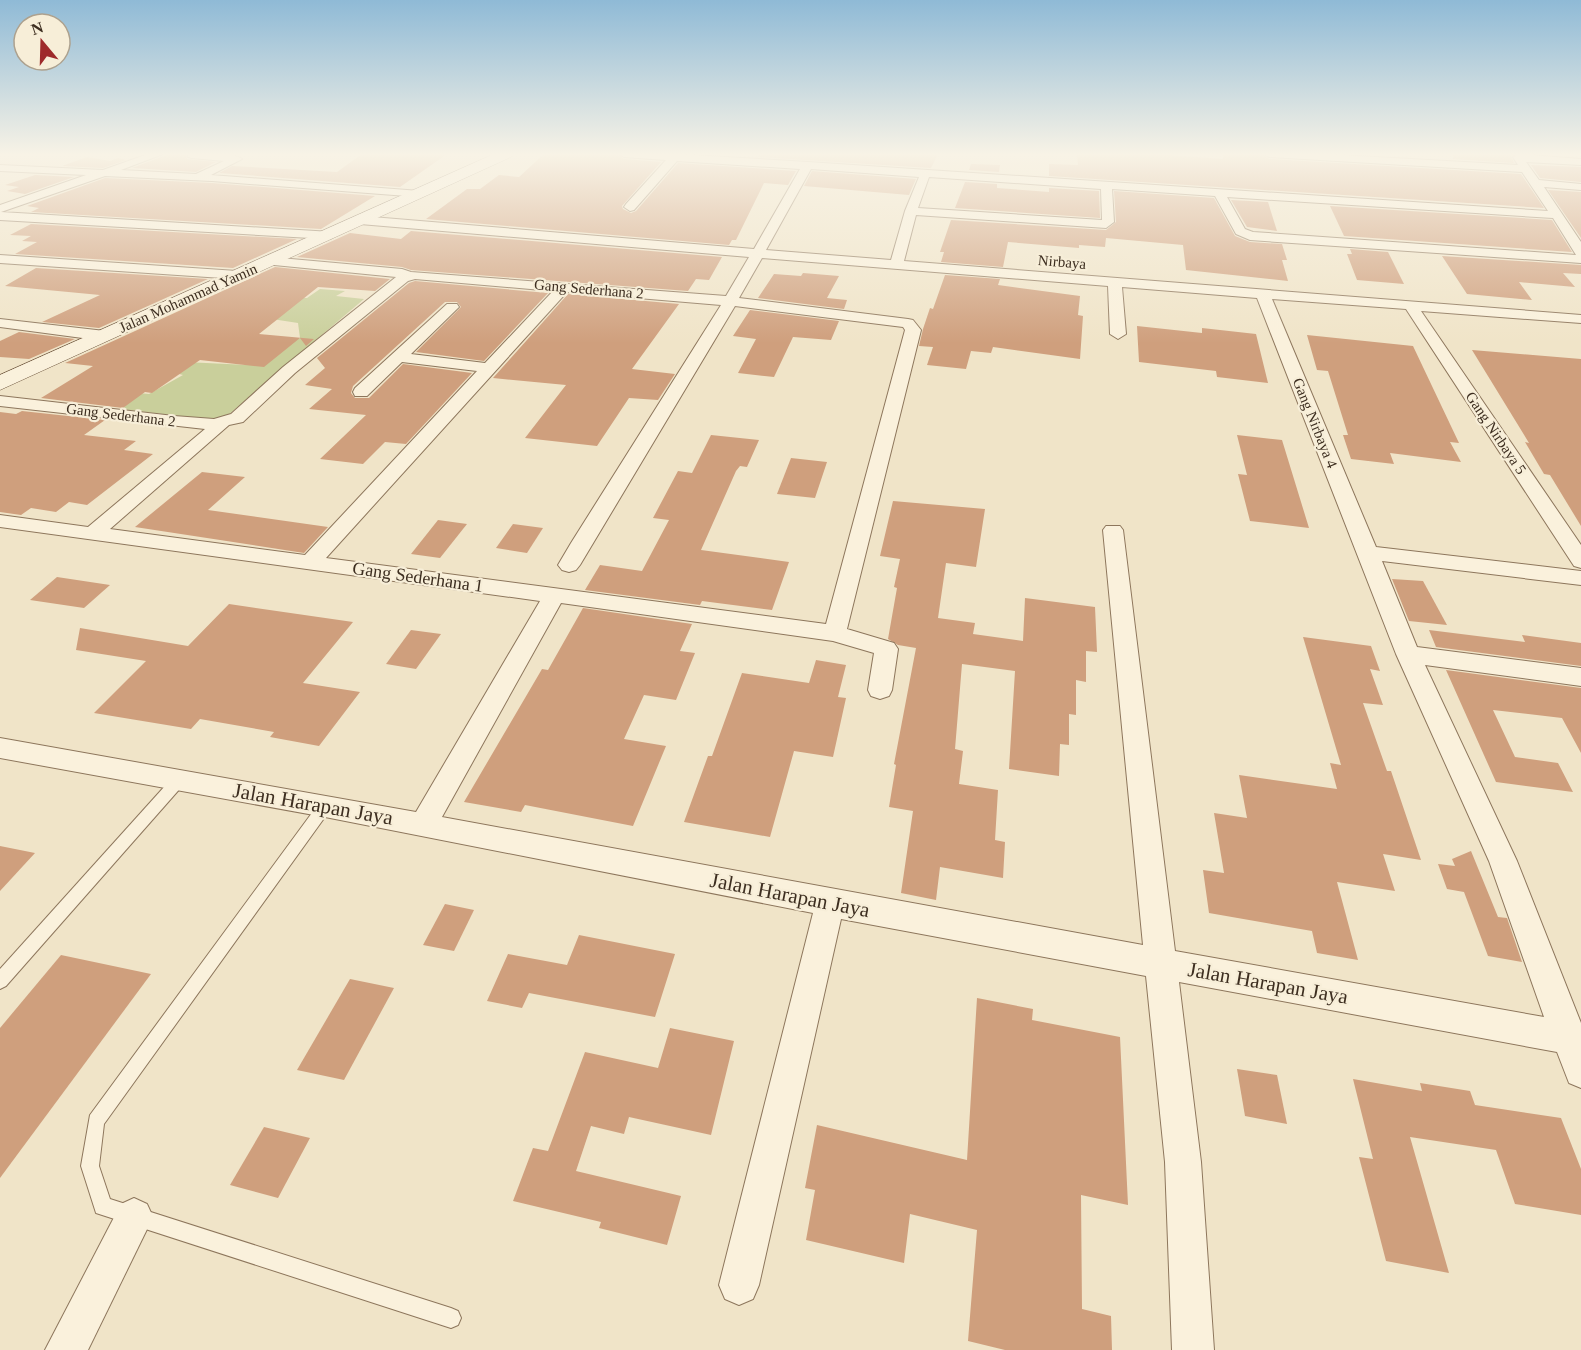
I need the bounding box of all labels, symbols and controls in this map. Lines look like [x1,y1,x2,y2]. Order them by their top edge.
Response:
north arrow [12,12,72,72]
text: N [29,18,46,38]
street label: Nirbaya [1037,252,1087,272]
street label: Jalan Mohammad Yamin [116,260,260,336]
street label: Gang Sederhana 2 [534,276,644,302]
street label: Gang Nirbaya 4 [1290,376,1341,471]
street label: Gang Nirbaya 5 [1463,389,1529,477]
street label: Gang Sederhana 2 [65,400,177,430]
street label: Gang Sederhana 1 [351,558,485,596]
street label: Jalan Harapan Jaya [231,778,396,830]
street label: Jalan Harapan Jaya [708,868,873,922]
street label: Jalan Harapan Jaya [1186,957,1351,1009]

